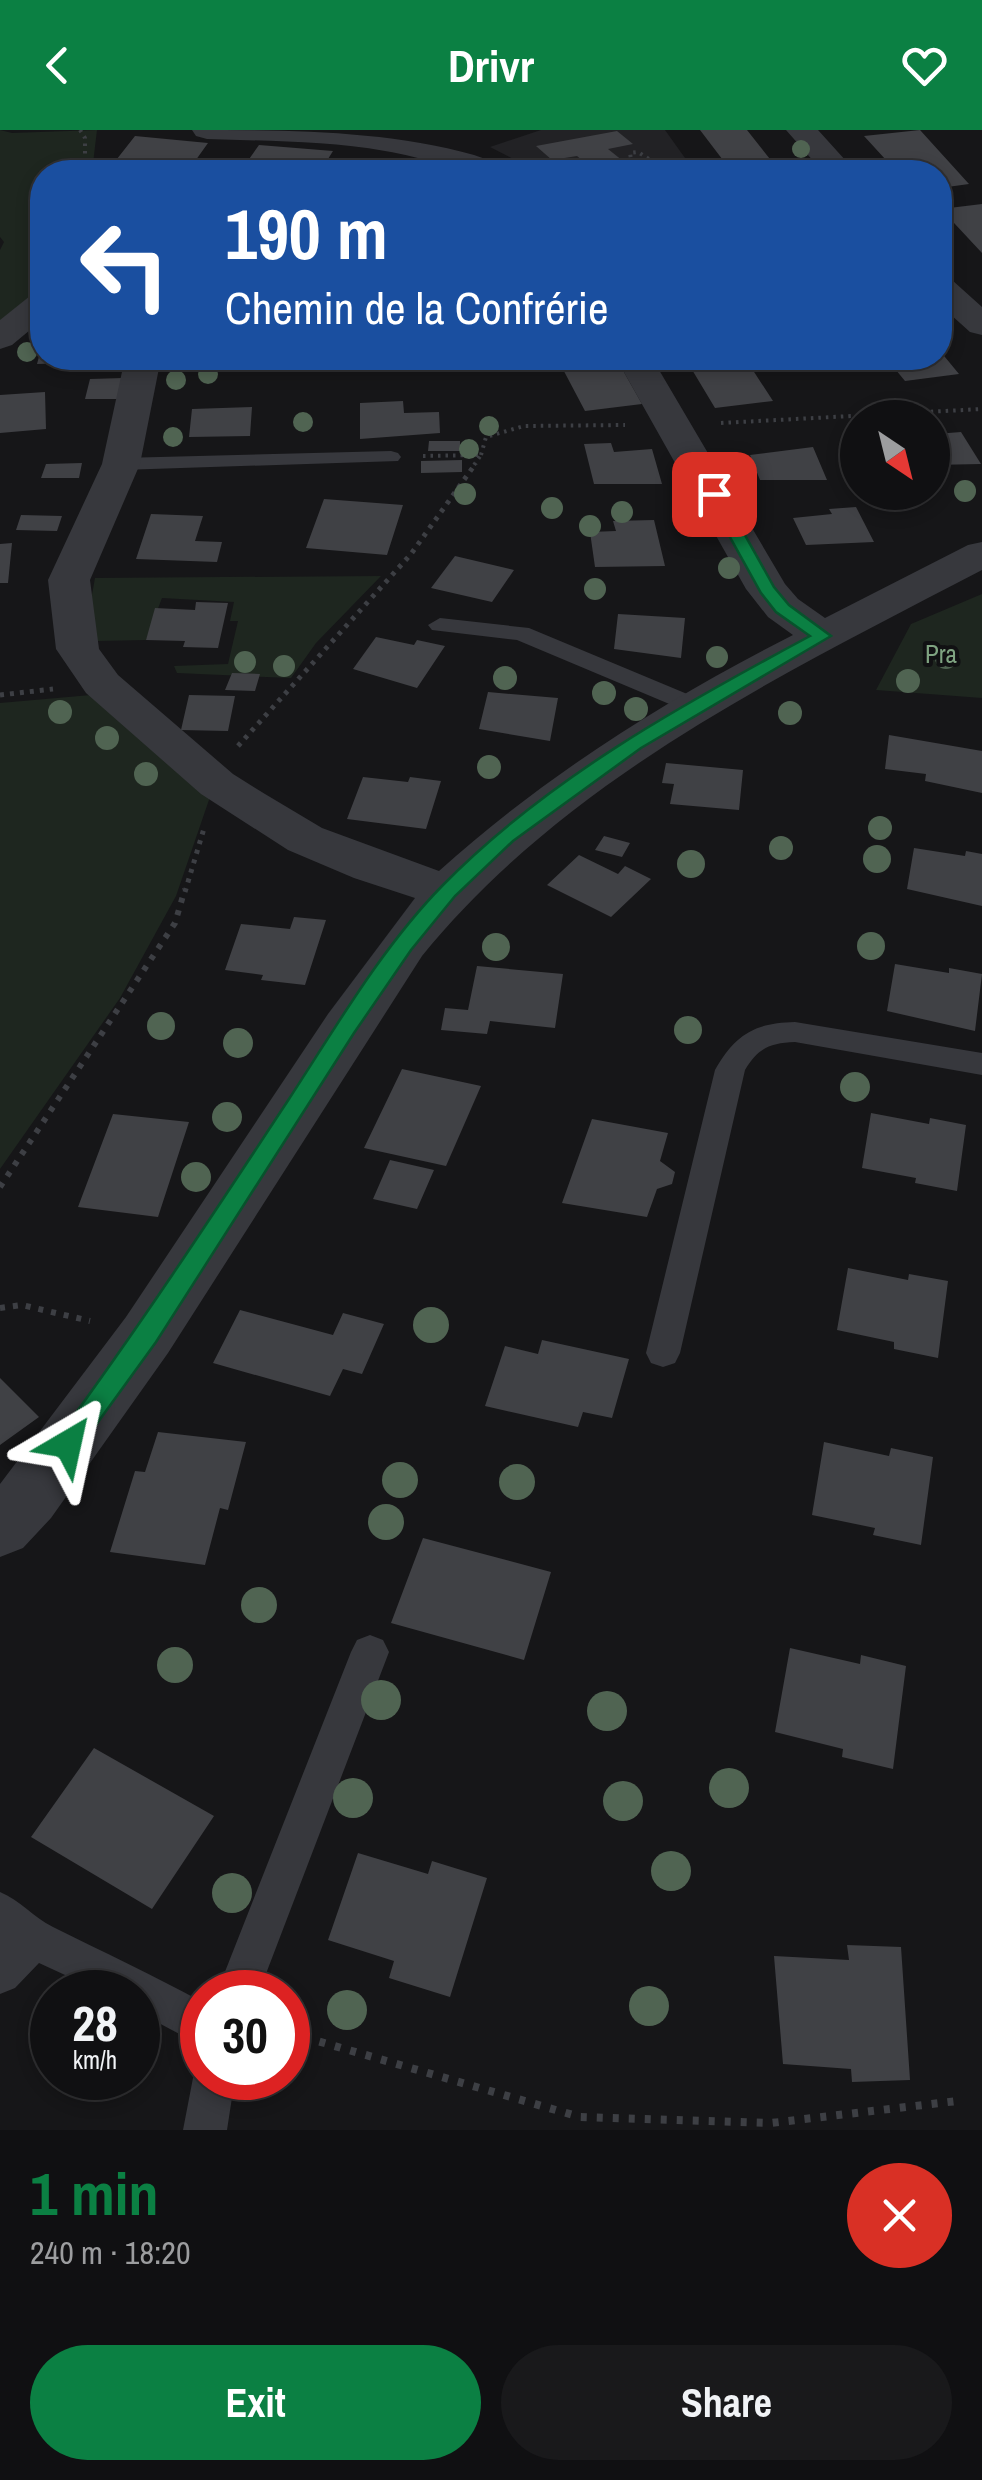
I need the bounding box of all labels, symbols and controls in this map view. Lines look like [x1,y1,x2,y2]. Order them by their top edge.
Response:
text: Drivr [448,35,534,96]
icon: back [30,38,85,93]
icon: heart [897,38,952,93]
text: 190 m [225,187,388,281]
icon: left [60,200,190,330]
text: Chemin de la Confrérie [225,277,609,338]
north arrow [840,400,950,510]
map controls [840,400,950,510]
pin [672,452,757,537]
icon: arrive [687,467,742,522]
park label: Pra [925,637,958,671]
position arrow [16,1392,120,1496]
speed limit sign: 30 [180,1970,310,2100]
text: 28 [72,1989,118,2057]
text: km/h [73,2043,117,2077]
text: 1 min [30,2153,159,2234]
button: close [847,2163,952,2268]
text: 240 m · 18:20 [30,2231,190,2274]
button: Exit [30,2345,481,2460]
button: Share [501,2345,952,2460]

